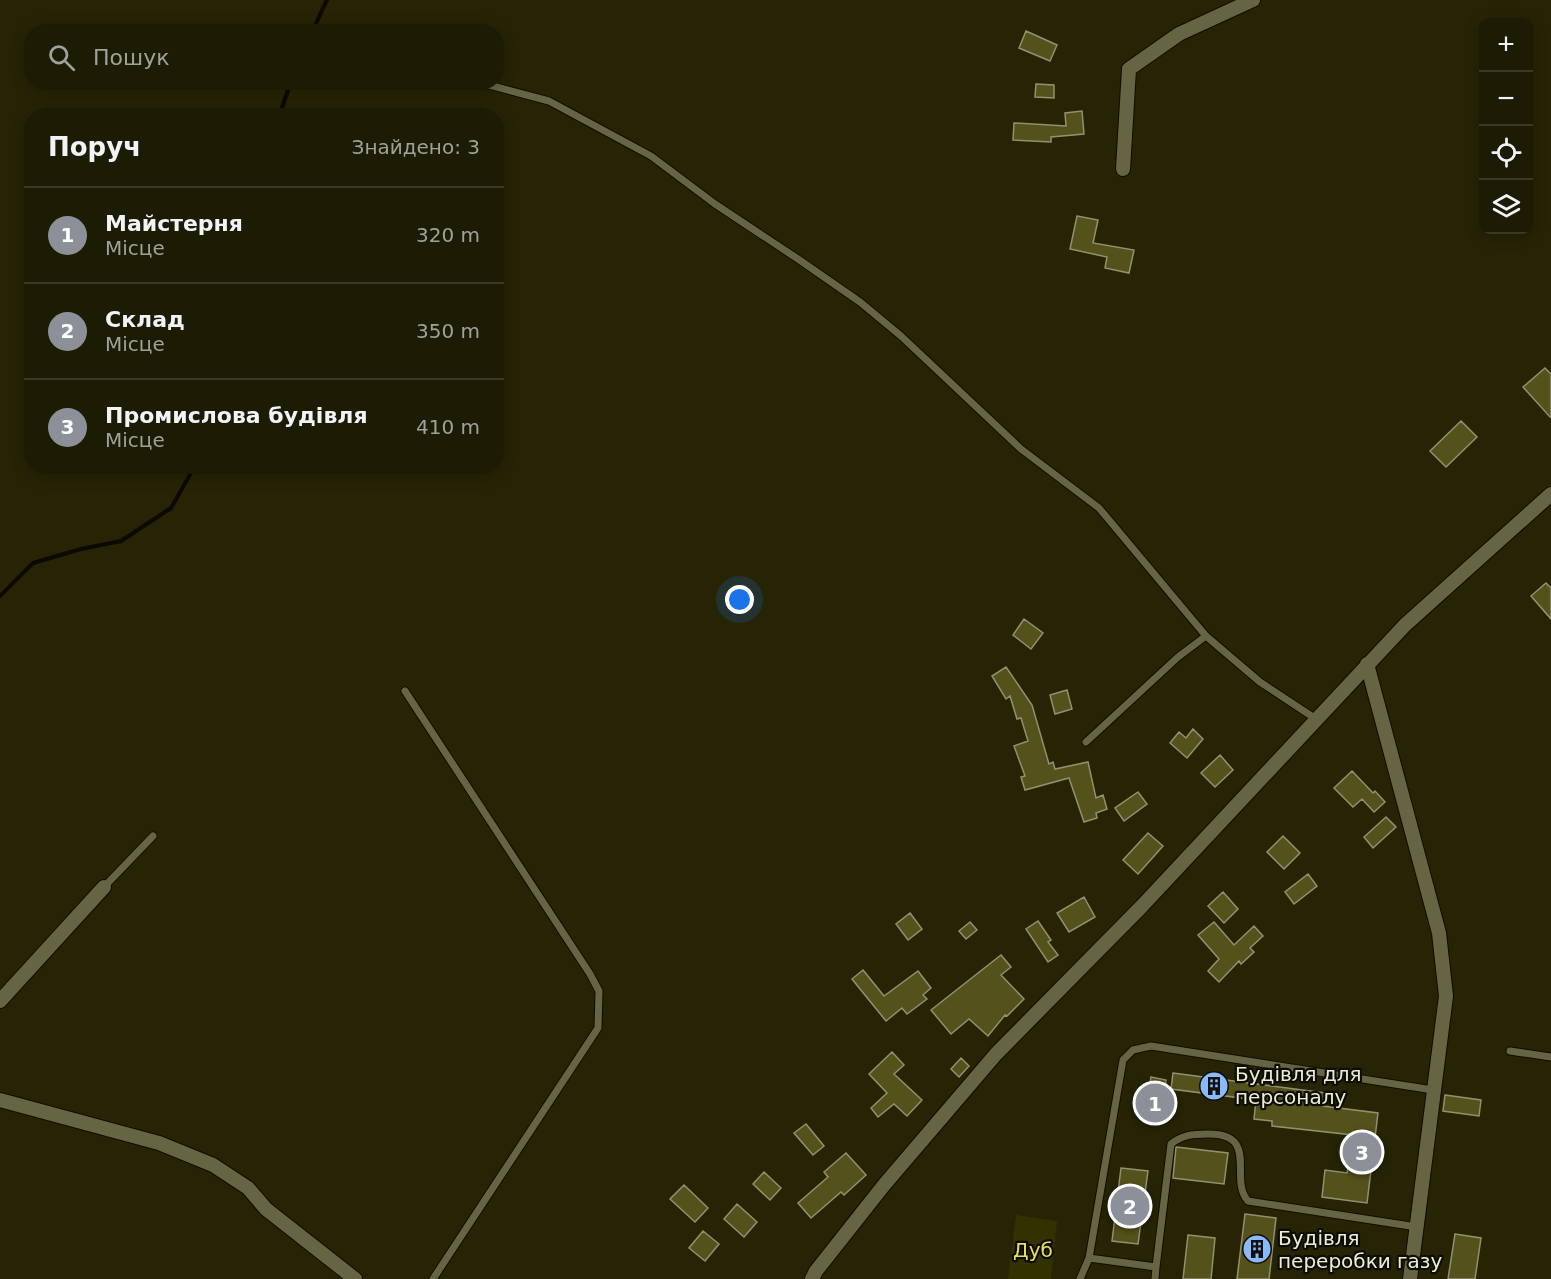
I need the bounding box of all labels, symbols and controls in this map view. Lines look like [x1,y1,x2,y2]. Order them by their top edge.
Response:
map controls [1479,18,1533,234]
button: + [1479,18,1533,72]
search box [24,24,504,90]
icon: search [45,41,78,74]
text: Пошук [93,45,169,70]
button: − [1479,72,1533,126]
button: locate [1479,126,1533,180]
text: Поруч [48,132,141,162]
text: Знайдено: 3 [352,135,480,159]
button: layers [1479,180,1533,234]
text: Майстерня [105,211,243,236]
text: 1 [61,223,74,247]
text: 320 m [416,223,480,247]
text: Місце [105,236,165,260]
text: Склад [105,307,185,332]
text: 2 [61,319,74,343]
text: 350 m [416,319,480,343]
text: Місце [105,332,165,356]
text: Промислова будівля [105,403,368,428]
text: 3 [61,415,74,439]
text: 410 m [416,415,480,439]
text: Місце [105,428,165,452]
your location [725,585,754,614]
place label: Будівля для персоналу [1235,1062,1362,1109]
building icon: Будівля для персоналу [1198,1070,1230,1102]
pin: 1 [1136,1080,1174,1126]
pin: 3 [1342,1130,1382,1174]
pin: 2 [1110,1184,1150,1228]
place label: Будівля переробки газу [1278,1226,1442,1273]
building icon: Будівля переробки газу [1241,1233,1273,1265]
park label: Дуб [1013,1238,1053,1262]

